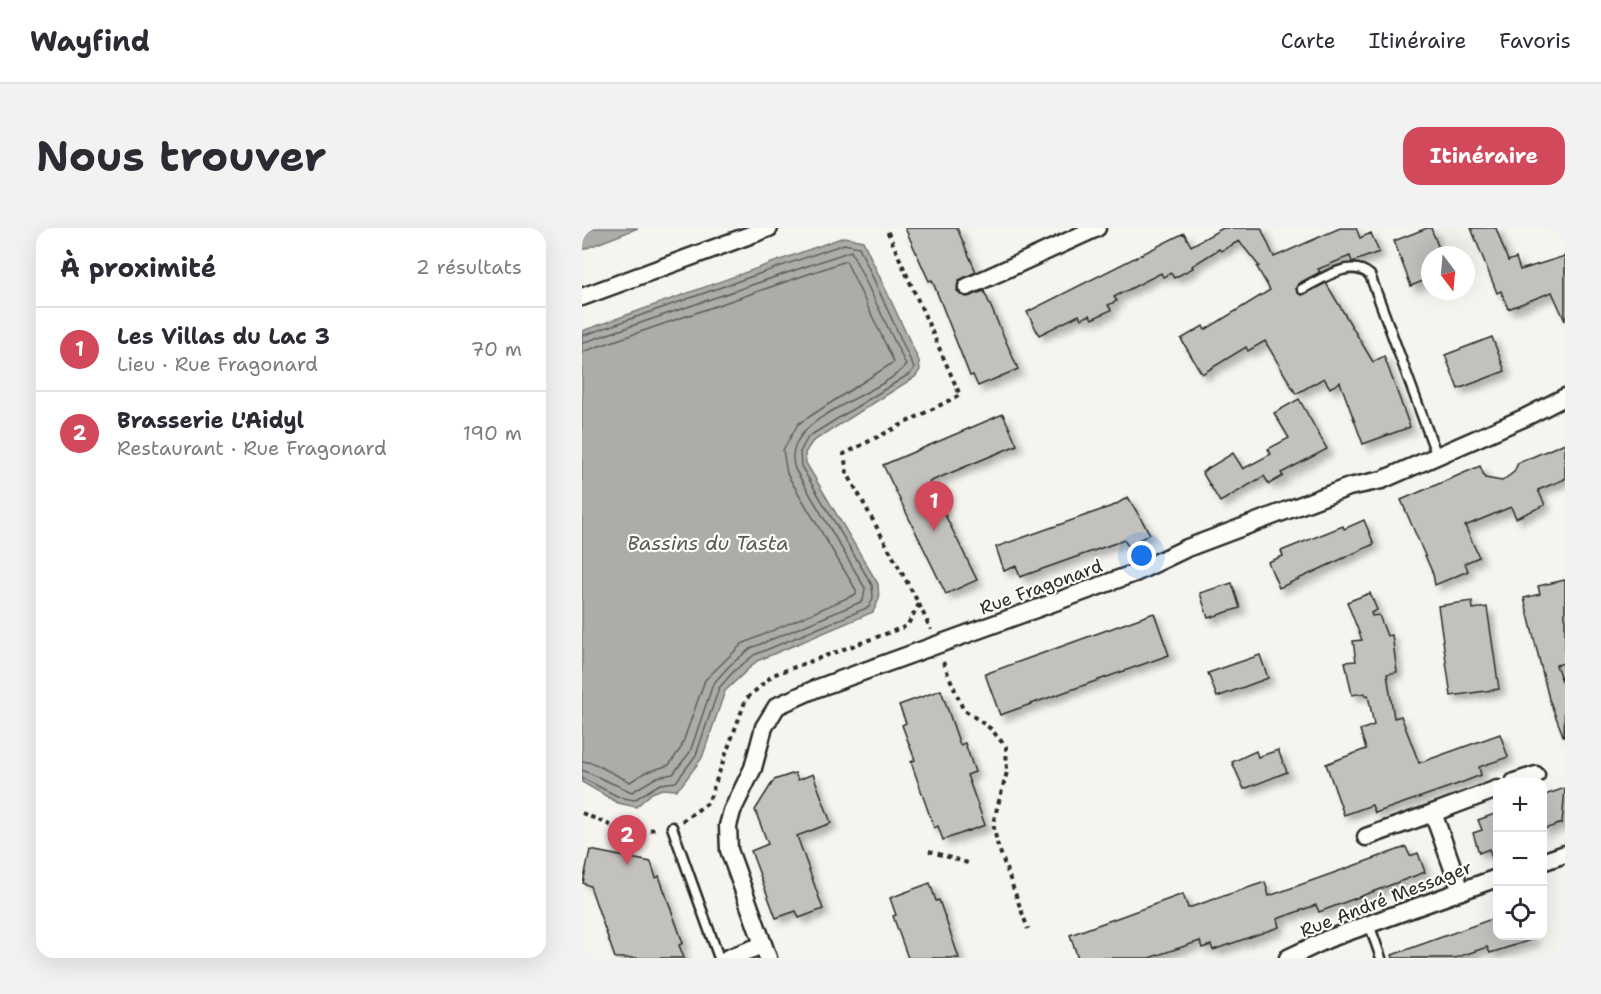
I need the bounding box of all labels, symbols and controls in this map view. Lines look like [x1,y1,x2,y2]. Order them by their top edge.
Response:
text: Wayfind [30,22,150,60]
text: Carte [1281,27,1336,55]
text: Itinéraire [1369,27,1466,55]
text: Favoris [1499,27,1571,55]
button: Itinéraire [1403,127,1565,185]
text: Nous trouver [36,128,326,184]
north arrow [1421,246,1475,300]
text: À proximité [60,250,216,285]
text: 2 résultats [416,254,522,280]
text: Les Villas du Lac 3 [117,322,330,351]
text: 1 [75,336,84,362]
text: 70 m [470,336,522,362]
text: Lieu · Rue Fragonard [117,351,318,377]
text: Brasserie L'Aidyl [117,406,304,435]
text: 2 [73,420,87,446]
text: 190 m [463,420,522,446]
text: Restaurant · Rue Fragonard [117,435,387,461]
pin: 1 [914,482,954,531]
water label: Bassins du Tasta [627,530,789,556]
your location [1127,541,1156,570]
street label: Rue Fragonard [976,554,1106,620]
map controls [1493,778,1547,940]
button: + [1493,778,1547,832]
pin: 2 [608,816,646,865]
button: − [1493,832,1547,886]
street label: Rue André Messager [1297,855,1475,943]
button: locate [1493,886,1547,940]

